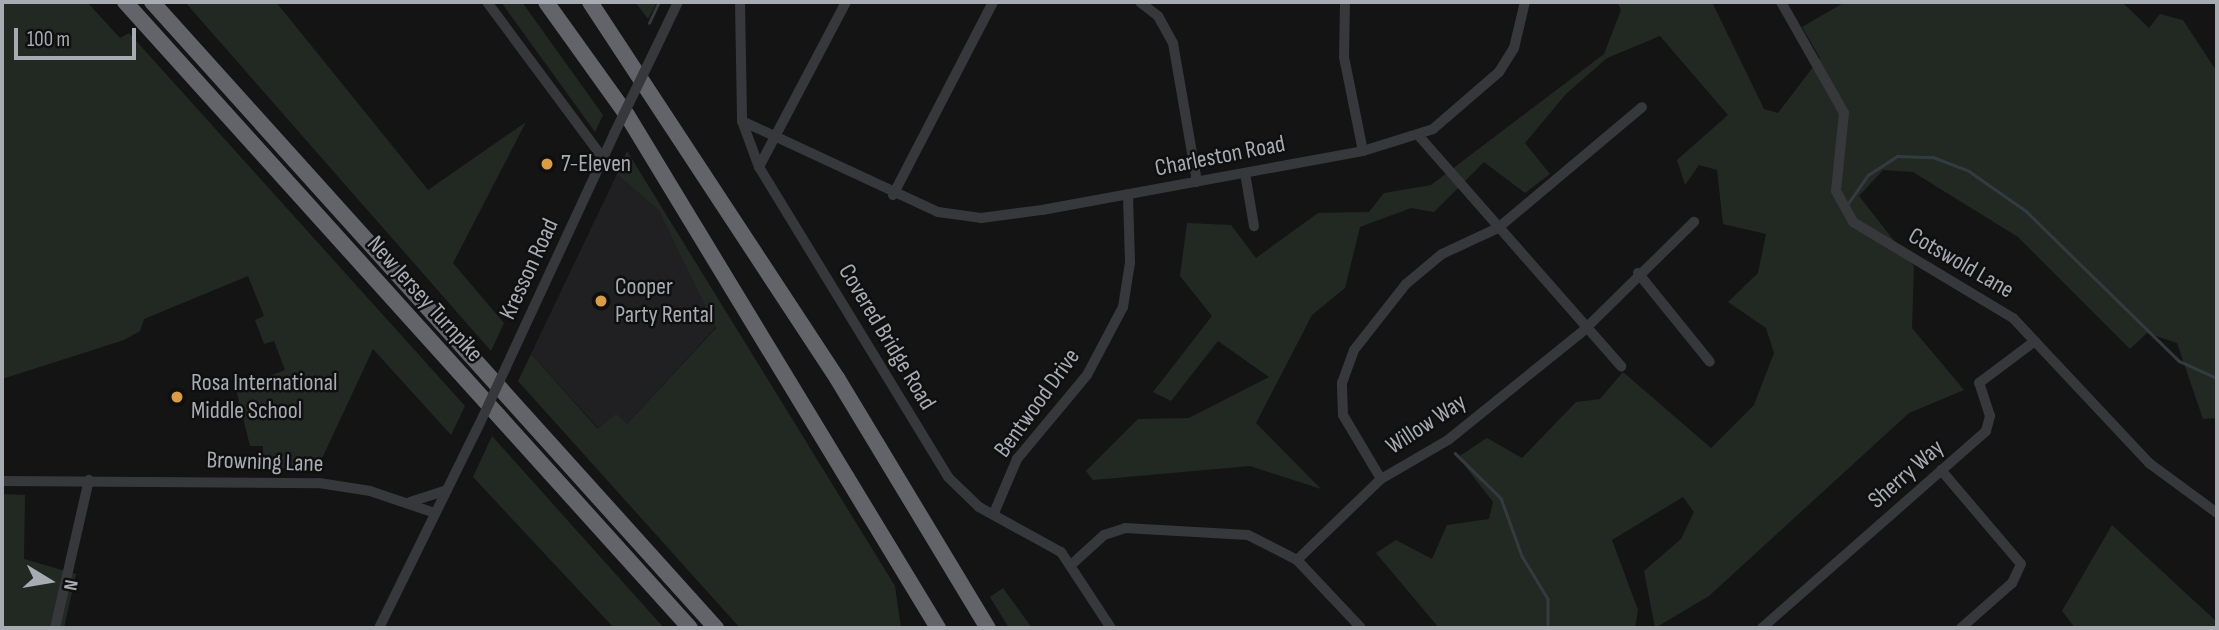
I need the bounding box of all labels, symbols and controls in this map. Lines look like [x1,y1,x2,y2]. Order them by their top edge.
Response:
scale bar [18,14,140,58]
text: 100 m [27,27,70,52]
street label: Charleston Road [1153,129,1287,183]
place label: 7-Eleven [561,150,631,178]
marker: 7-Eleven [539,156,555,172]
street label: Kresson Road [493,214,565,324]
street label: Cotswold Lane [1903,221,2019,305]
street label: New Jersey Turnpike [361,230,489,368]
street label: Covered Bridge Road [832,259,942,415]
place label: Cooper Party Rental [615,273,713,329]
marker: Cooper Party Rental [593,293,609,309]
street label: Bentwood Drive [988,343,1086,463]
place label: Rosa International Middle School [191,369,338,425]
street label: Willow Way [1381,388,1471,460]
marker: Rosa International Middle School [169,389,185,405]
street label: Sherry Way [1862,433,1950,515]
street label: Browning Lane [206,446,324,478]
north arrow [14,546,84,616]
text: N [58,578,82,592]

